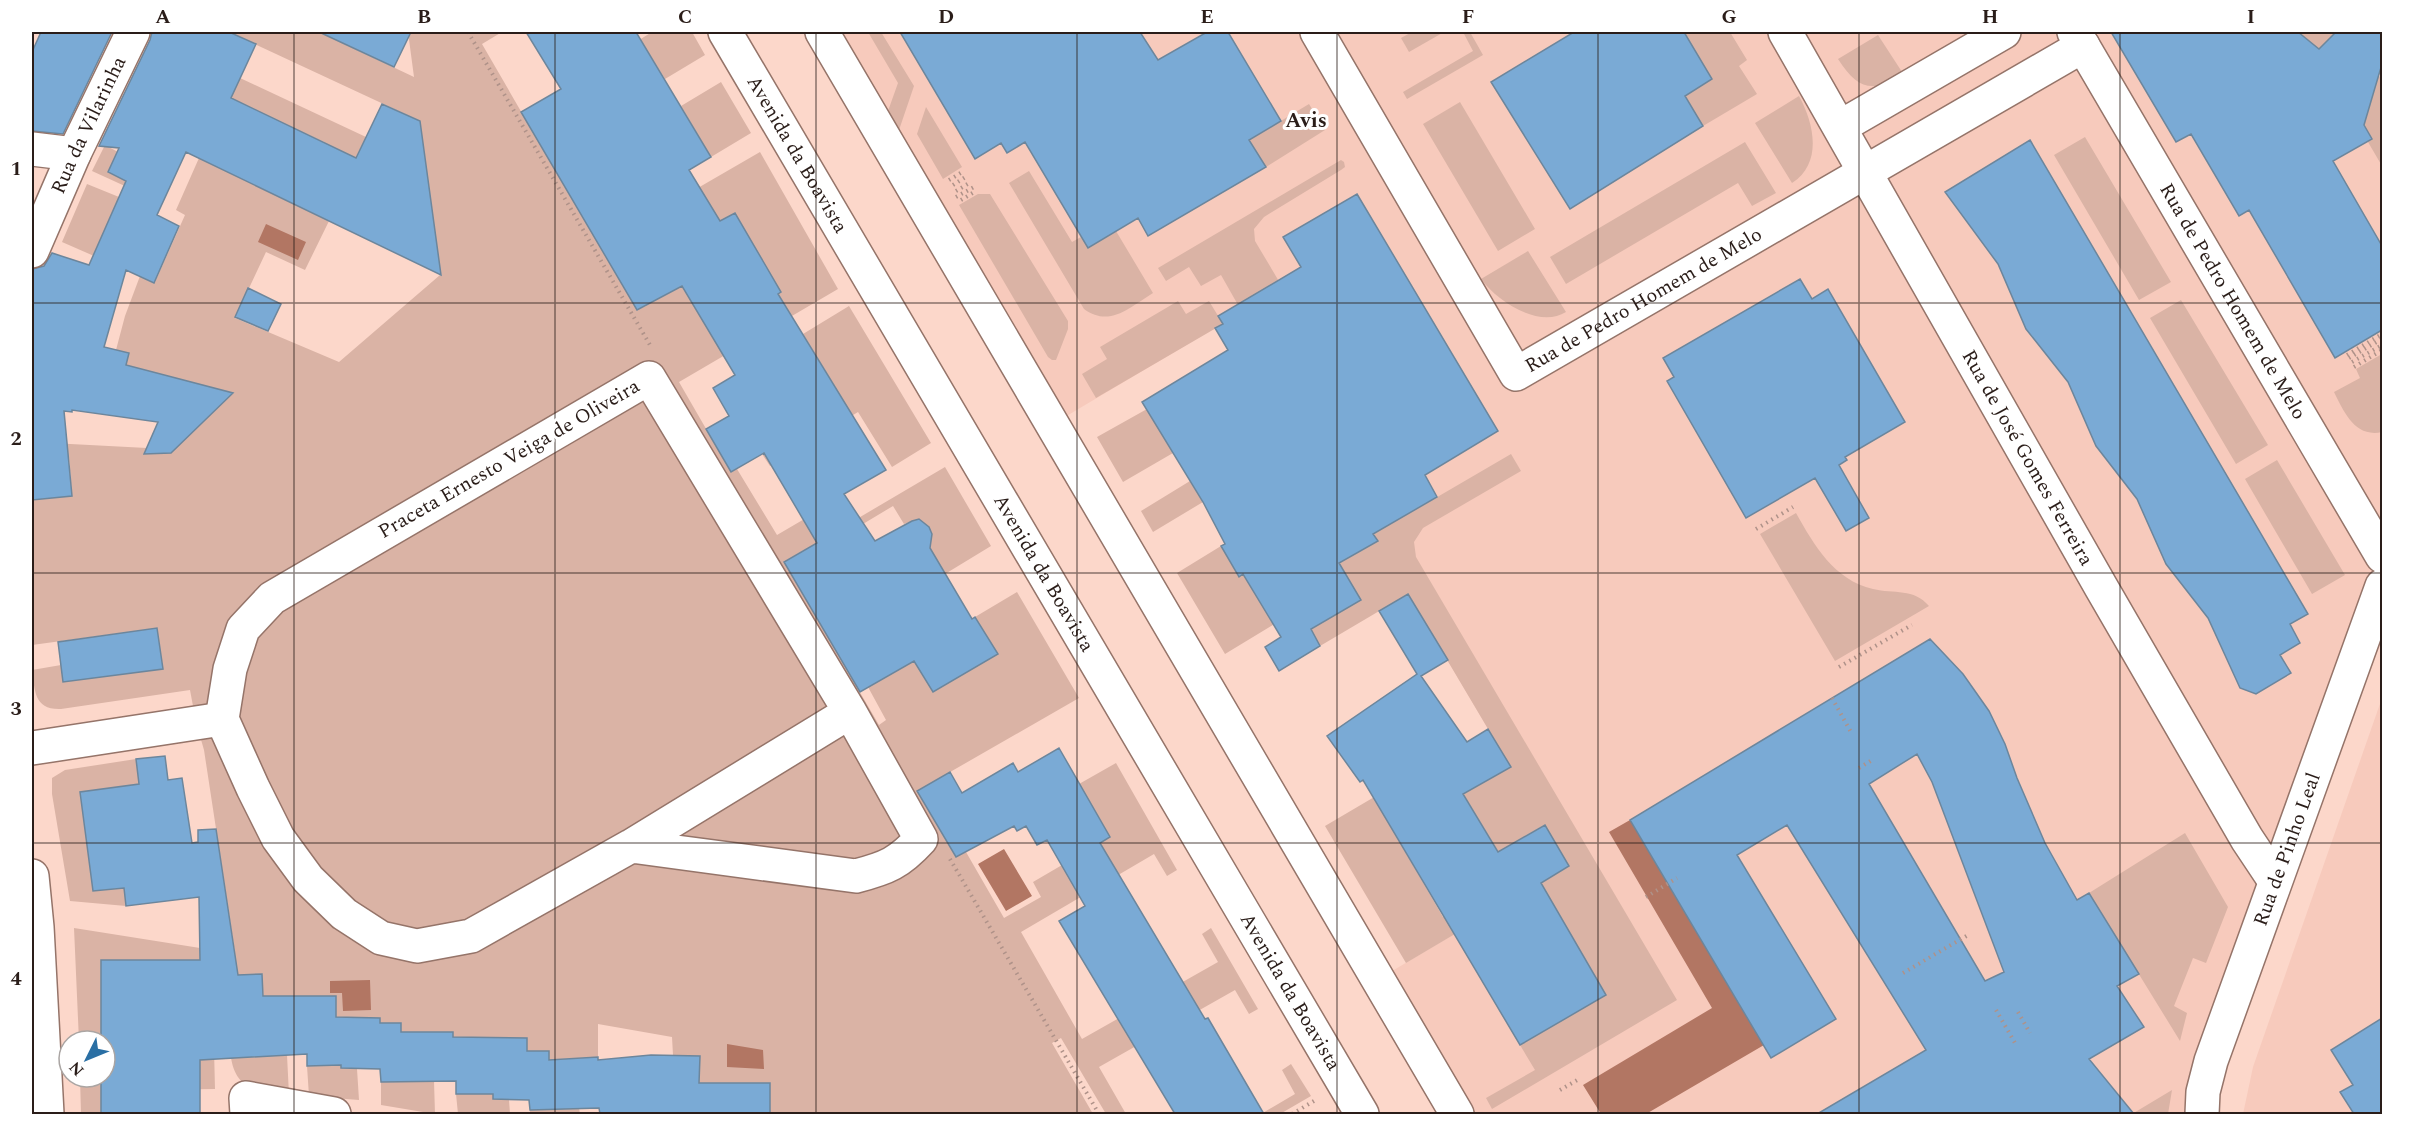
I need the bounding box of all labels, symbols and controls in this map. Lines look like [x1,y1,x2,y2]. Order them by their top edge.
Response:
text: A [155,2,171,32]
text: B [417,2,431,32]
text: C [678,2,692,32]
text: D [938,2,954,32]
text: E [1200,2,1214,32]
text: F [1462,2,1474,32]
text: G [1721,2,1737,32]
text: H [1982,2,1998,32]
text: I [2247,2,2255,32]
street label: Rua da Vilarinha [43,51,134,199]
street label: Avenida da Boavista [739,70,855,239]
district label: Avis [1285,105,1327,137]
text: 1 [10,154,22,184]
street label: Rua de Pedro Homem de Melo [2152,177,2314,425]
street label: Rua de Pedro Homem de Melo [1519,220,1768,381]
street label: Rua de José Gomes Ferreira [1954,344,2101,572]
street label: Praceta Ernesto Veiga de Oliveira [372,371,646,547]
text: 2 [10,424,22,454]
street label: Avenida da Boavista [985,489,1102,658]
text: 3 [10,694,22,724]
street label: Rua de Pinho Leal [2246,768,2329,930]
street label: Avenida da Boavista [1232,907,1348,1077]
text: 4 [10,964,22,994]
north arrow [57,1029,117,1089]
text: N [64,1056,90,1082]

